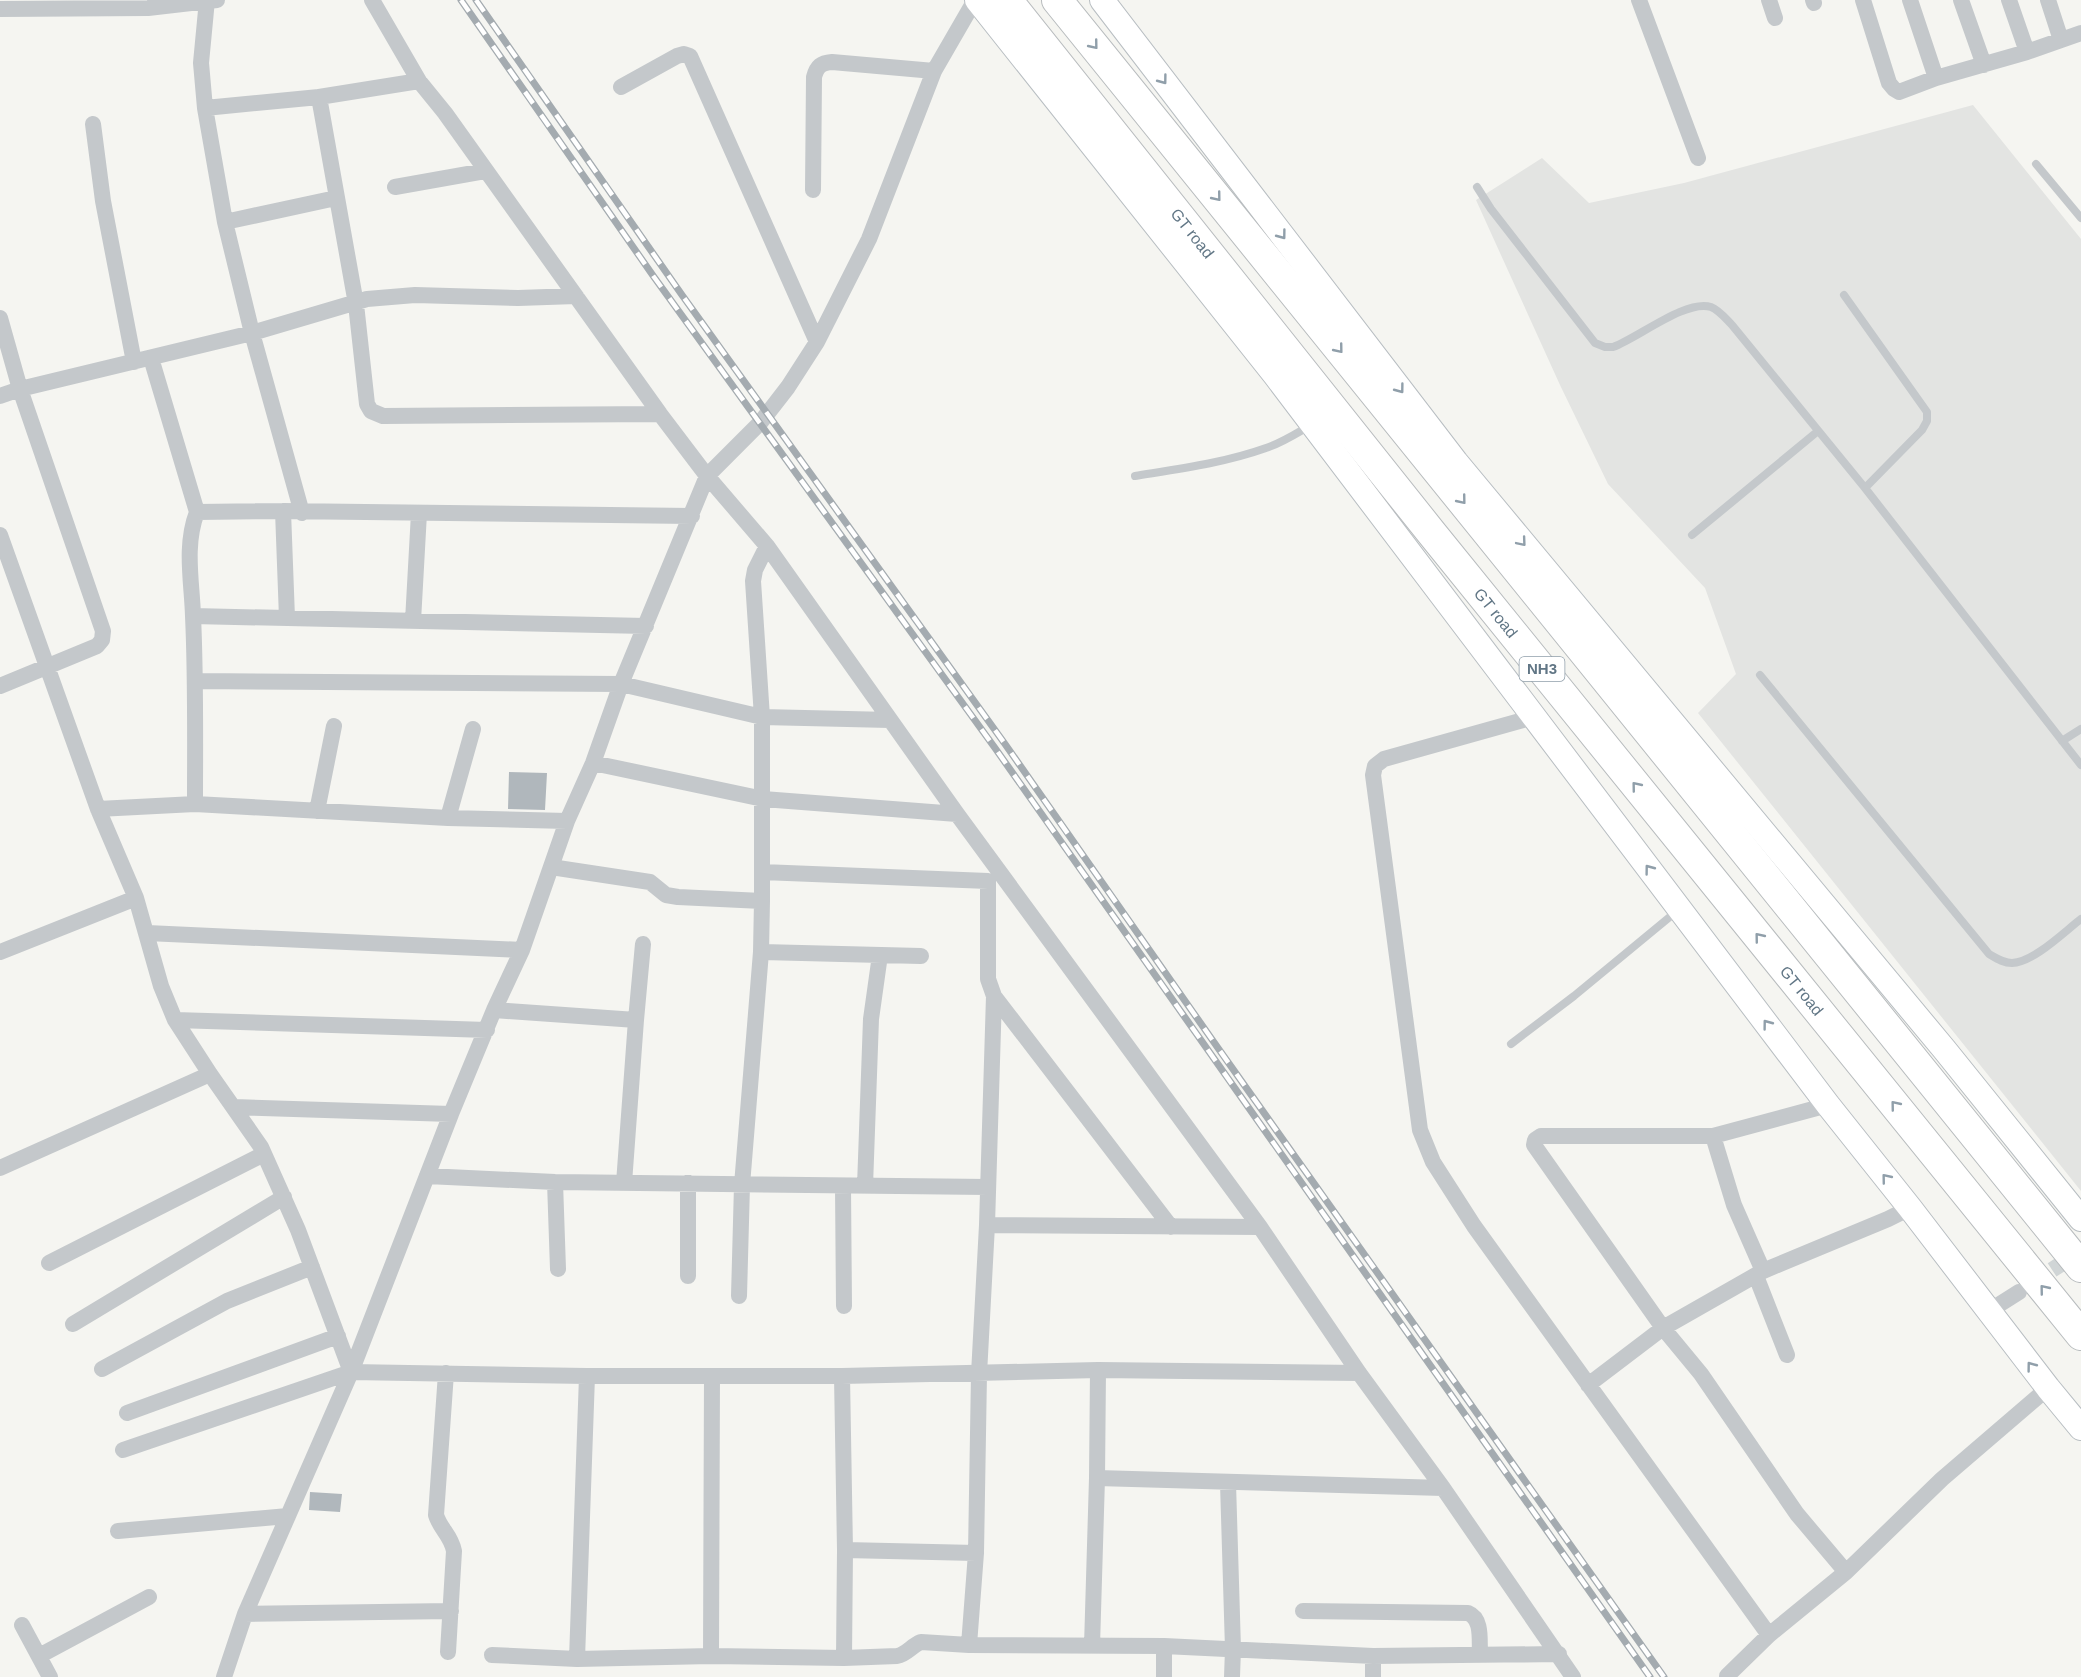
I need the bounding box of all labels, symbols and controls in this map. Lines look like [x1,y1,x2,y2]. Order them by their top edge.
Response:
one-way arrow [1087,39,1098,50]
one-way arrow [1156,73,1167,84]
one-way arrow [1209,190,1220,201]
street label: GT road [1167,205,1217,262]
one-way arrow [1274,228,1285,239]
one-way arrow [1332,342,1343,353]
one-way arrow [1393,383,1404,394]
one-way arrow [1454,494,1465,505]
one-way arrow [1515,535,1526,546]
street label: GT road [1471,585,1521,641]
road number: NH3 [1520,657,1564,681]
one-way arrow [1633,782,1644,793]
one-way arrow [1645,864,1656,875]
one-way arrow [1756,933,1767,944]
street label: GT road [1777,963,1827,1019]
one-way arrow [1763,1020,1774,1031]
one-way arrow [1891,1101,1902,1112]
one-way arrow [1883,1174,1894,1185]
one-way arrow [2041,1285,2052,1296]
one-way arrow [2027,1362,2038,1373]

